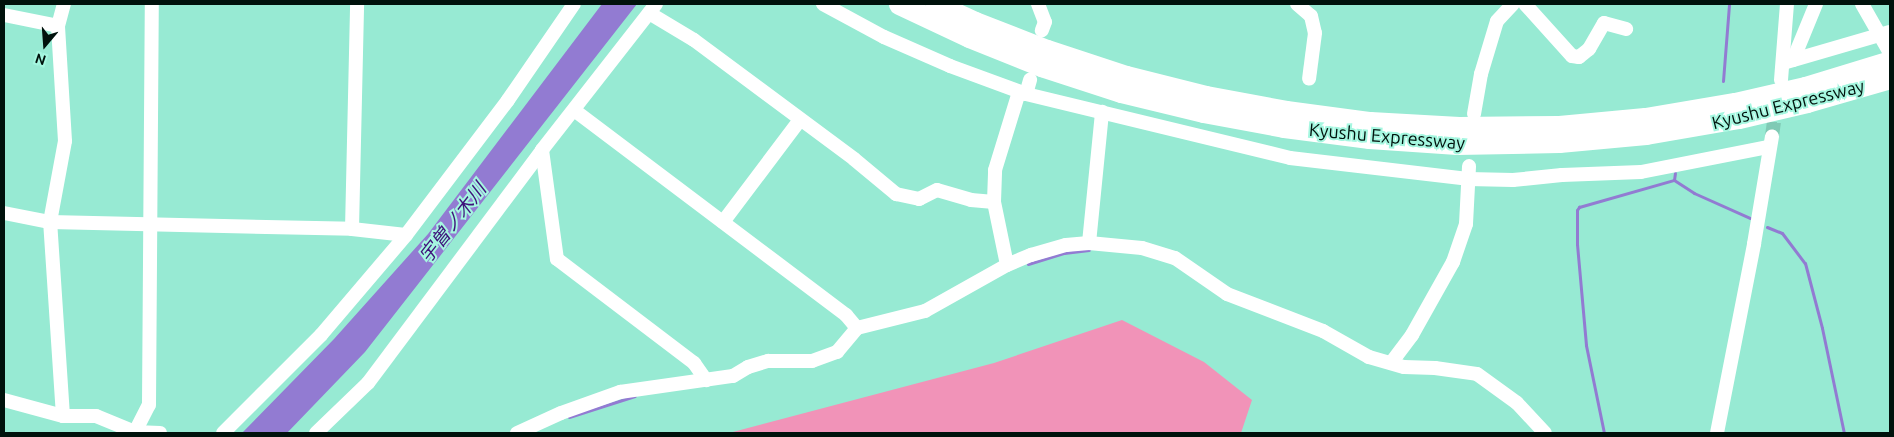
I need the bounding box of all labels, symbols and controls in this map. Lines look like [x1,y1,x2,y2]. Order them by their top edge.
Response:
north arrow [20,20,70,70]
text: N [33,50,48,68]
street label: Kyushu Expressway [1709,75,1867,133]
street label: Kyushu Expressway [1308,118,1466,154]
water label: 宇曽ノ木川 [415,179,491,267]

